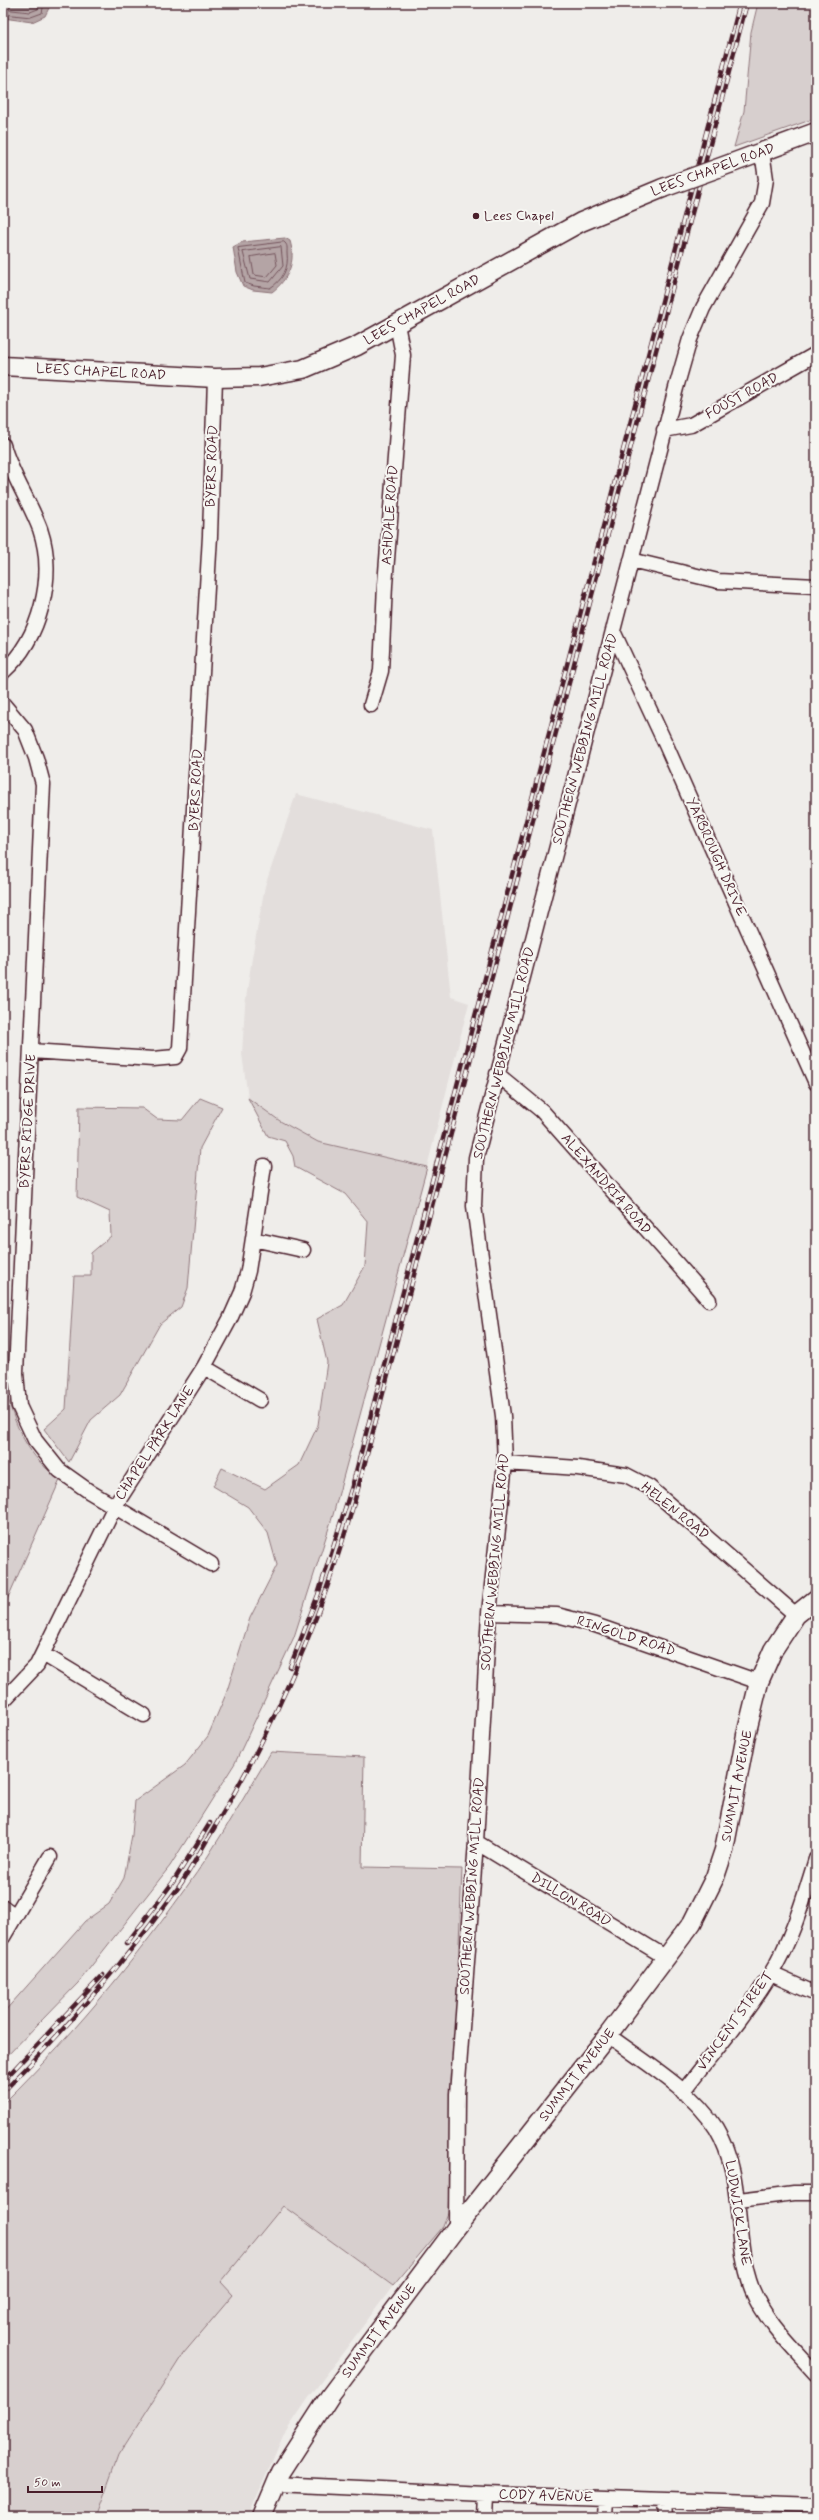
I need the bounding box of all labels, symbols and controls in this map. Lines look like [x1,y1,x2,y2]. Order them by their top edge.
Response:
street label: LEES CHAPEL ROAD [649,139,777,201]
place label: Lees Chapel [484,207,554,225]
marker: Lees Chapel [471,211,481,221]
street label: LEES CHAPEL ROAD [361,271,483,349]
street label: LEES CHAPEL ROAD [35,360,167,384]
street label: FOUST ROAD [702,369,782,423]
street label: BYERS ROAD [202,425,222,507]
street label: ASHDALE ROAD [378,464,402,566]
street label: SOUTHERN WEBBING MILL ROAD [548,631,622,847]
street label: BYERS ROAD [185,748,207,832]
street label: YARBROUGH DRIVE [682,795,750,919]
street label: SOUTHERN WEBBING MILL ROAD [469,945,539,1161]
street label: BYERS RIDGE DRIVE [15,1053,41,1189]
street label: ALEXANDRIA ROAD [557,1130,655,1238]
street label: CHAPEL PARK LANE [111,1382,199,1504]
street label: SOUTHERN WEBBING MILL ROAD [477,1453,513,1671]
street label: HELEN ROAD [637,1478,713,1544]
street label: RINGOLD ROAD [574,1612,678,1660]
street label: SUMMIT AVENUE [717,1729,757,1843]
street label: SOUTHERN WEBBING MILL ROAD [455,1777,489,1995]
street label: DILLON ROAD [527,1869,615,1931]
street label: VINCENT STREET [693,1968,777,2074]
street label: SUMMIT AVENUE [535,2025,619,2125]
street label: LUDWICK LANE [721,2159,755,2267]
street label: SUMMIT AVENUE [338,2280,420,2382]
scale bar [28,2468,102,2494]
text: 50 m [34,2475,61,2491]
street label: CODY AVENUE [498,2485,594,2507]

